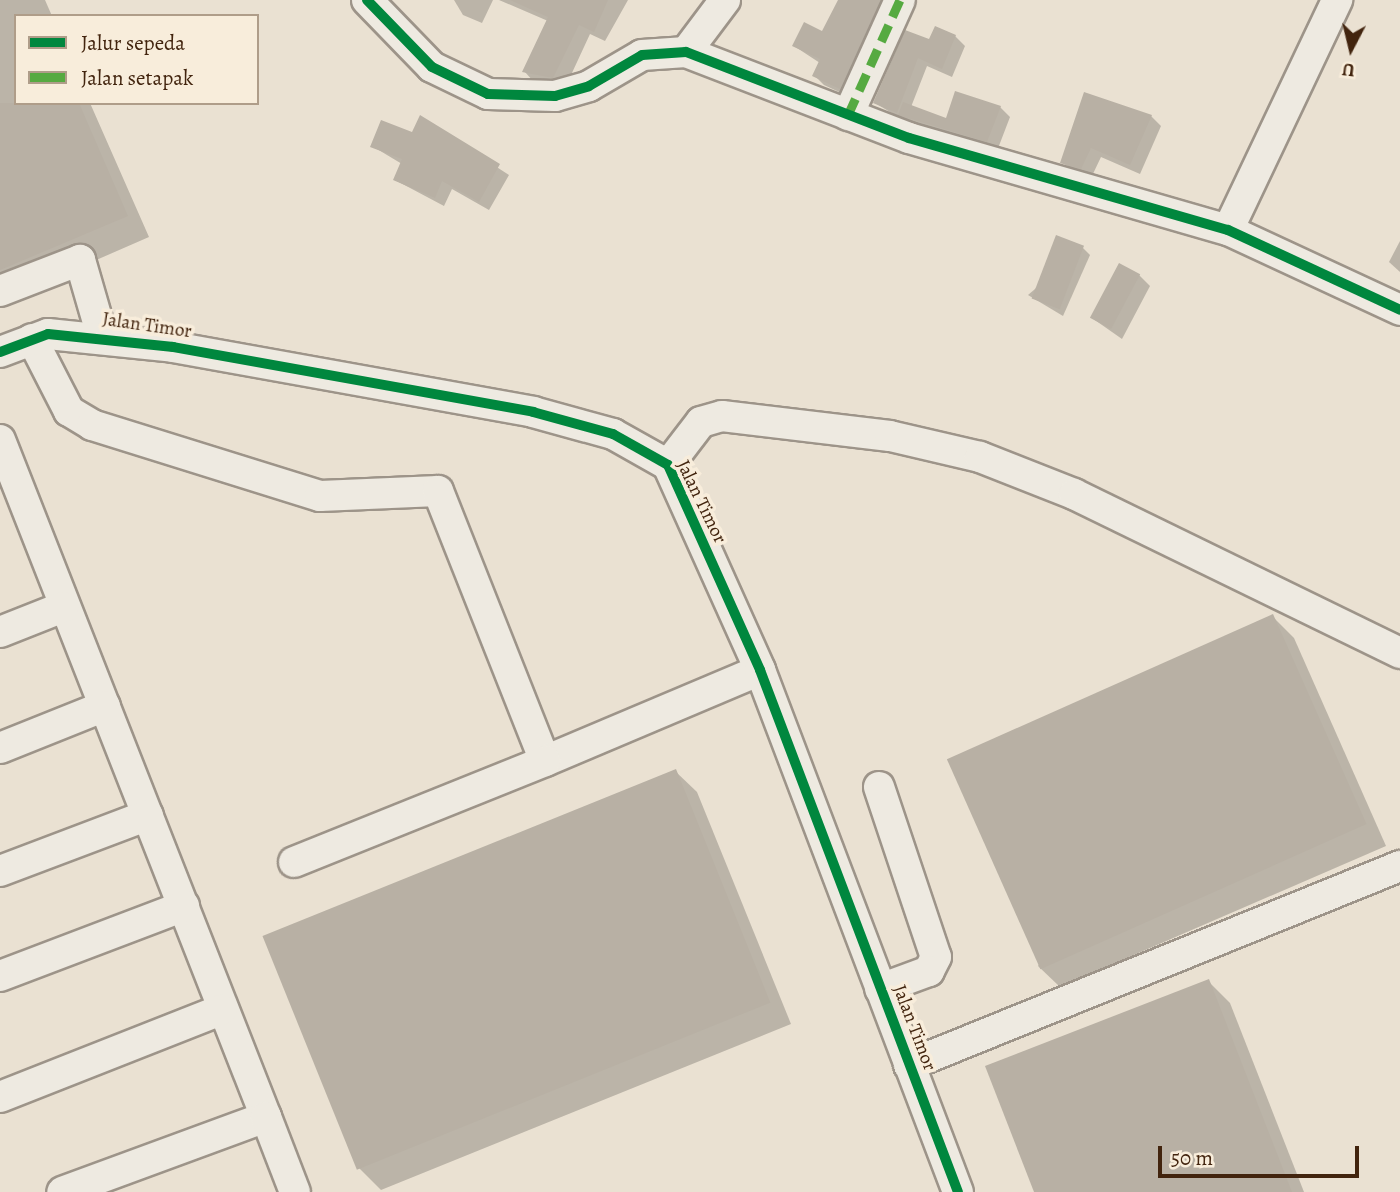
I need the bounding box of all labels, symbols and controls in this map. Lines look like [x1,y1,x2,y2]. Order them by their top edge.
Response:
legend [14,14,259,105]
north arrow [1316,14,1386,84]
text: Jalur sepeda [81,29,185,57]
text: U [1341,56,1356,84]
text: Jalan setapak [81,64,193,92]
street label: Jalan Timor [101,308,193,344]
street label: Jalan Timor [671,457,731,547]
street label: Jalan Timor [887,982,941,1074]
scale bar [1162,1132,1363,1176]
text: 50 m [1171,1144,1213,1172]

